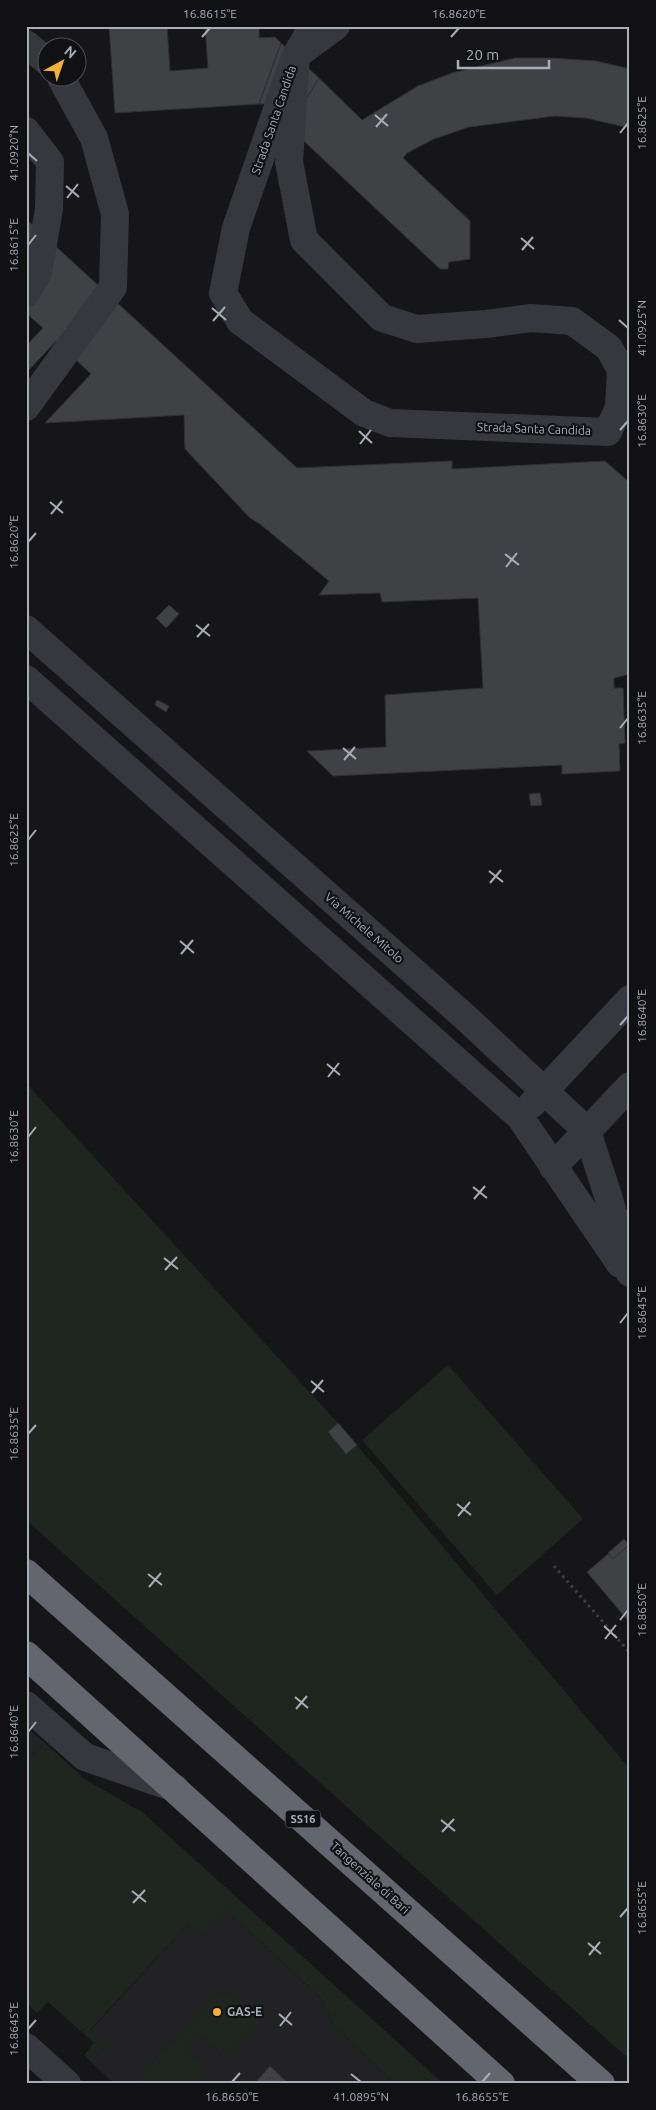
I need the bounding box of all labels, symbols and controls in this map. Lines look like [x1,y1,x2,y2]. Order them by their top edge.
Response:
text: 16.8615°E [183,7,237,20]
text: 16.8620°E [432,7,486,20]
north arrow [38,38,88,88]
scale bar [458,38,550,70]
text: N [61,43,80,62]
text: 20 m [466,46,499,63]
street label: Strada Santa Candida [249,64,298,176]
text: 16.8625°E [635,96,648,150]
text: 41.0920°N [7,125,20,181]
text: 16.8615°E [7,218,20,272]
text: 41.0925°N [635,300,648,356]
text: 16.8630°E [635,394,648,448]
street label: Strada Santa Candida [477,420,591,437]
text: 16.8620°E [7,515,20,569]
text: 16.8635°E [635,691,648,745]
text: 16.8625°E [7,813,20,867]
street label: Via Michele Mitolo [322,890,406,965]
text: 16.8640°E [635,989,648,1043]
text: 16.8630°E [7,1110,20,1164]
text: 16.8645°E [635,1286,648,1340]
text: 16.8635°E [7,1407,20,1461]
text: 16.8650°E [635,1583,648,1637]
text: 16.8640°E [7,1705,20,1759]
road number: SS16 [286,1810,320,1828]
street label: Tangenziale di Bari [329,1839,412,1916]
text: 16.8655°E [635,1881,648,1935]
text: 16.8645°E [7,2002,20,2056]
place label: GAS-E [227,2005,262,2018]
marker: GAS-E [211,2006,223,2018]
text: 16.8650°E [205,2090,259,2103]
text: 41.0895°N [333,2090,389,2103]
text: 16.8655°E [455,2090,509,2103]

